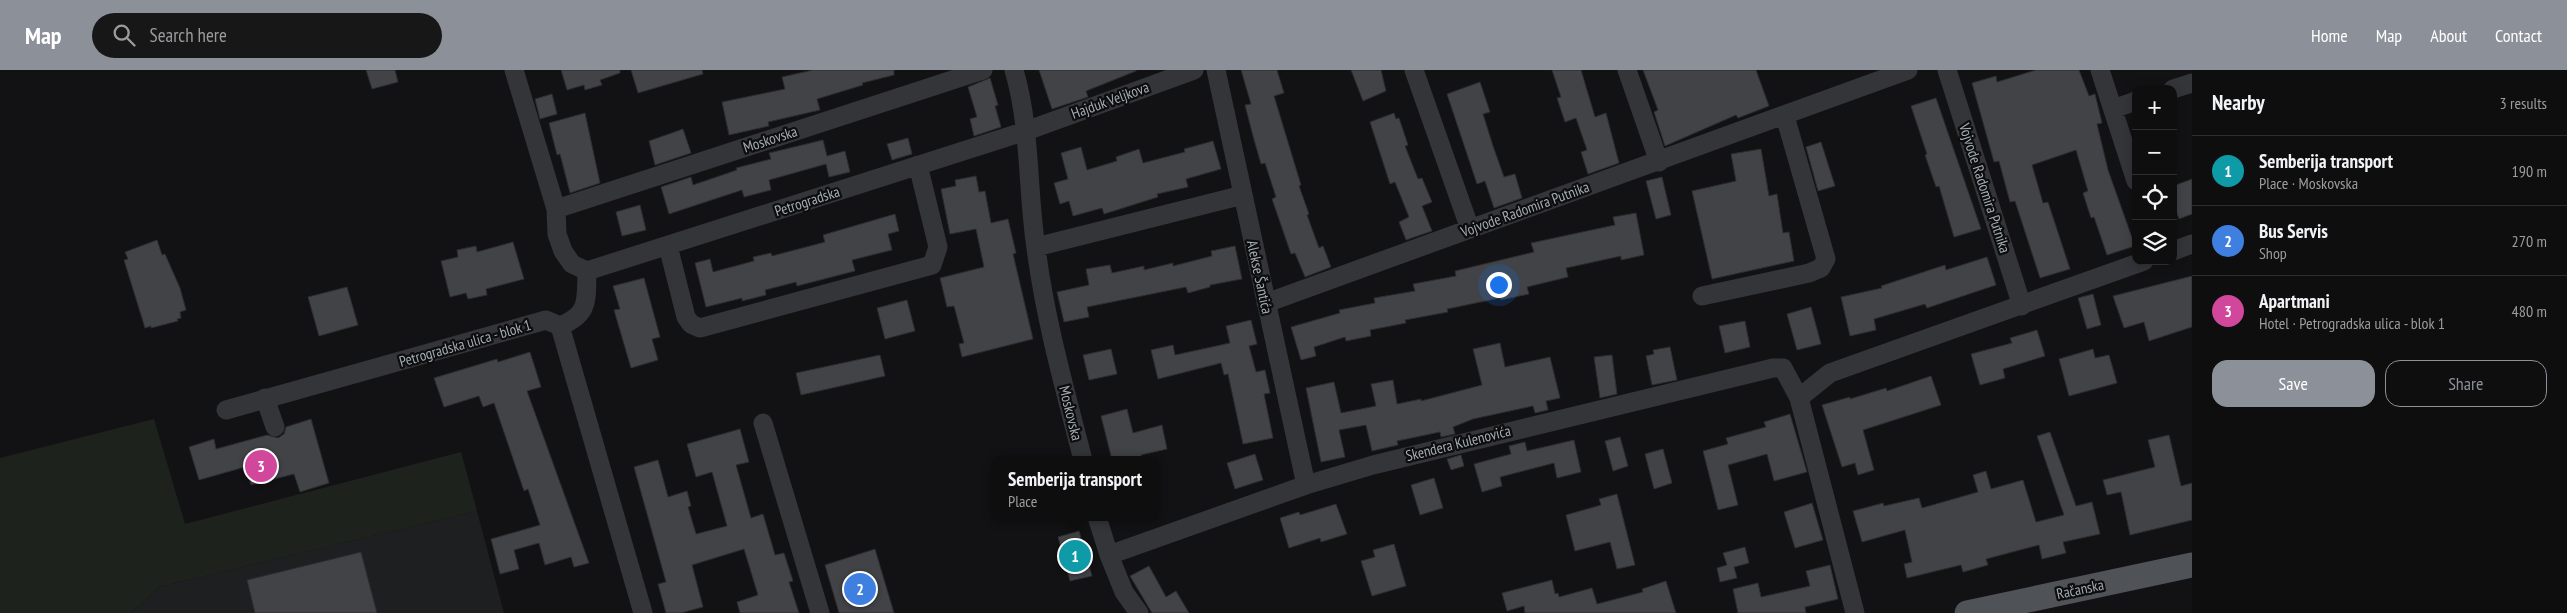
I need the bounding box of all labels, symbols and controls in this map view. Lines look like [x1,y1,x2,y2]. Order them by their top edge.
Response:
search box [92,13,442,58]
text: Map [25,20,62,51]
icon: search [110,21,138,49]
text: Search here [150,23,227,47]
text: Home [2311,24,2348,47]
text: Map [2376,24,2402,47]
text: About [2430,24,2467,47]
text: Contact [2495,24,2542,47]
street label: Hajduk Veljkova [1068,77,1152,123]
map controls [2132,85,2177,265]
button: + [2132,85,2177,130]
text: Nearby [2212,89,2265,116]
text: 3 results [2500,93,2547,113]
street label: Vojvode Radomira Putnika [1955,120,2015,255]
street label: Moskovska [741,121,799,157]
button: − [2132,130,2177,175]
text: Semberija transport [2259,149,2393,173]
text: 1 [2224,161,2232,181]
text: 190 m [2512,161,2547,181]
text: Place · Moskovska [2259,173,2358,193]
button: locate [2132,175,2177,220]
street label: Vojvode Radomira Putnika [1457,177,1592,241]
street label: Petrogradska [772,182,842,220]
text: Bus Servis [2259,219,2328,243]
button: layers [2132,220,2177,265]
text: 2 [2224,231,2232,251]
text: 270 m [2512,231,2547,251]
street label: Alekse Šantića [1243,238,1277,316]
text: Shop [2259,243,2287,263]
your location [1486,272,1512,298]
text: Apartmani [2259,289,2330,313]
text: 3 [2224,301,2232,321]
text: 480 m [2512,301,2547,321]
text: Hotel · Petrogradska ulica - blok 1 [2259,313,2445,333]
street label: Petrogradska ulica - blok 1 [397,315,533,371]
button: Save [2212,360,2375,407]
button: Share [2385,360,2547,407]
street label: Moskovska [1055,384,1087,442]
street label: Skendera Kulenovića [1404,421,1512,465]
pin: 3 [245,447,277,485]
popup [991,456,1159,521]
text: Semberija transport [1008,467,1142,491]
text: Place [1008,491,1037,511]
pin: 1 [1059,537,1091,575]
pin: 2 [844,570,876,608]
street label: Račanska [2055,575,2105,603]

